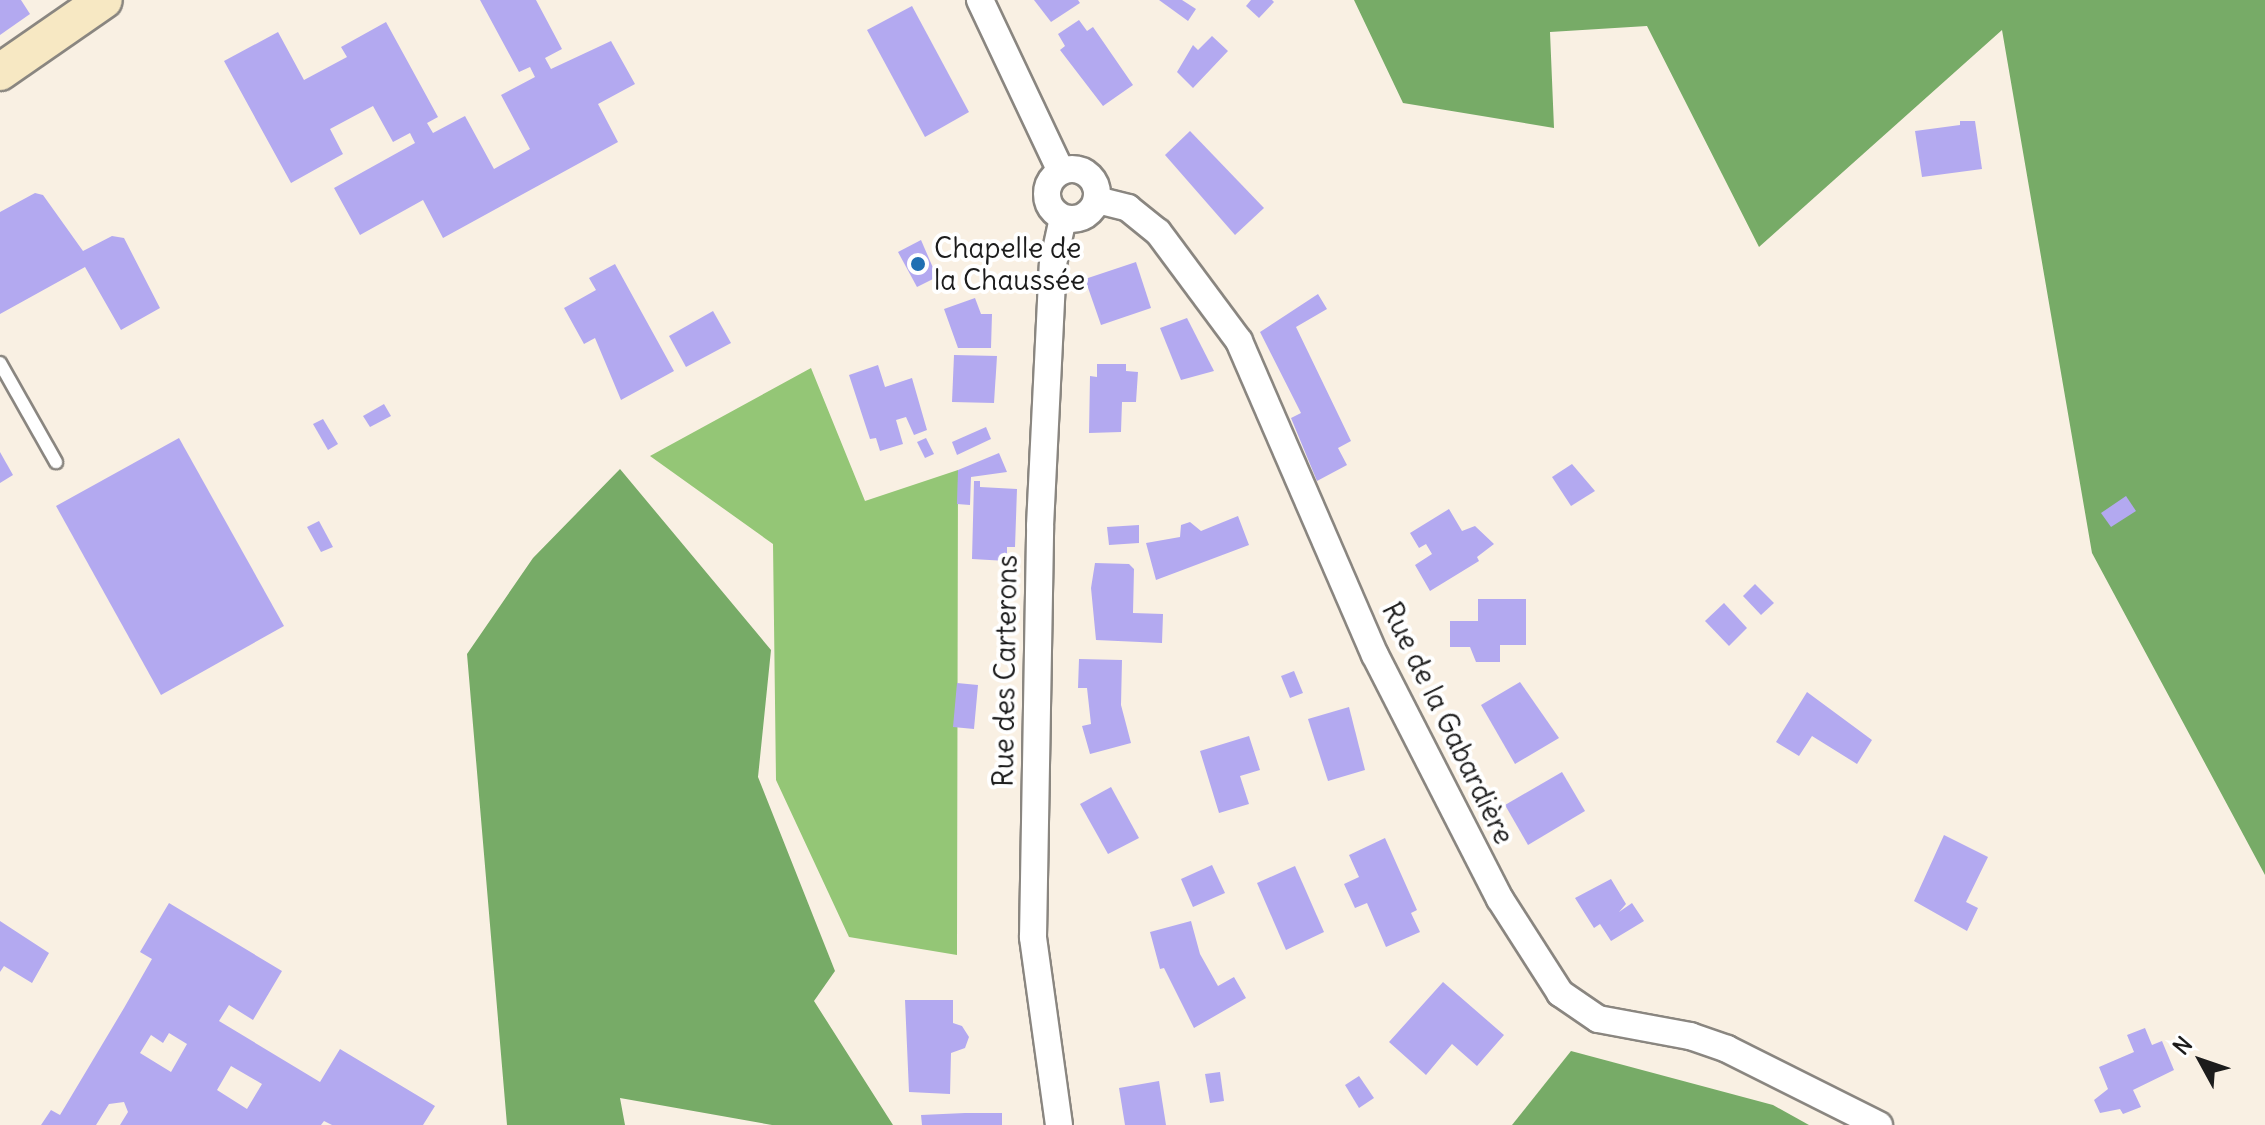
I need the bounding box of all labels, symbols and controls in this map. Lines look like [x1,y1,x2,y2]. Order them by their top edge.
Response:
place label: Chapelle de la Chaussée [934,231,1085,297]
marker: Chapelle de la Chaussée [909,255,927,273]
street label: Rue des Carterons [986,555,1024,787]
street label: Rue de la Gabardière [1375,597,1521,849]
north arrow [2161,1021,2241,1101]
text: N [2167,1031,2198,1060]

